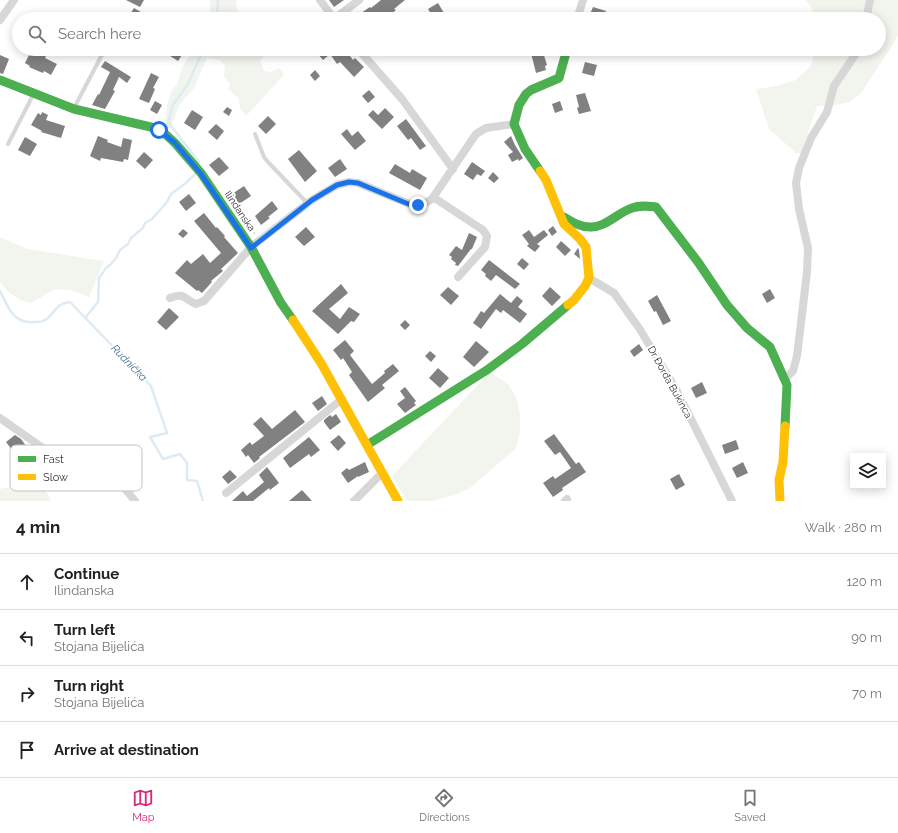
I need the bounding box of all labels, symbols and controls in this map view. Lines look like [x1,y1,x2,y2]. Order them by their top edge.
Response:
search box [12,12,886,56]
icon: search [26,23,48,45]
text: Search here [58,25,141,43]
route start [150,121,168,139]
street label: Ilindanska [223,189,257,233]
route end [409,196,427,214]
water label: Rudnička [108,342,150,384]
street label: Dr Đorđa Bukinca [646,344,694,420]
legend [10,445,142,491]
text: Fast [43,453,64,466]
map controls [850,453,886,489]
button: layers [850,453,886,489]
text: Slow [43,471,68,484]
text: 4 min [16,517,60,537]
text: Walk · 280 m [805,520,882,535]
text: Continue [54,565,119,583]
icon: ahead [16,571,38,593]
text: 120 m [846,574,882,589]
text: Ilindanska [54,583,114,598]
text: Turn left [54,621,115,639]
icon: left [16,627,38,649]
text: 90 m [851,630,882,645]
text: Stojana Bijelića [54,639,144,654]
text: Turn right [54,677,124,695]
icon: right [16,683,38,705]
text: 70 m [852,686,882,701]
text: Stojana Bijelića [54,695,144,710]
icon: arrive [16,739,38,761]
text: Arrive at destination [54,741,199,759]
tab: Map [132,787,155,824]
tab: Directions [419,787,470,824]
tab: Saved [734,787,766,824]

